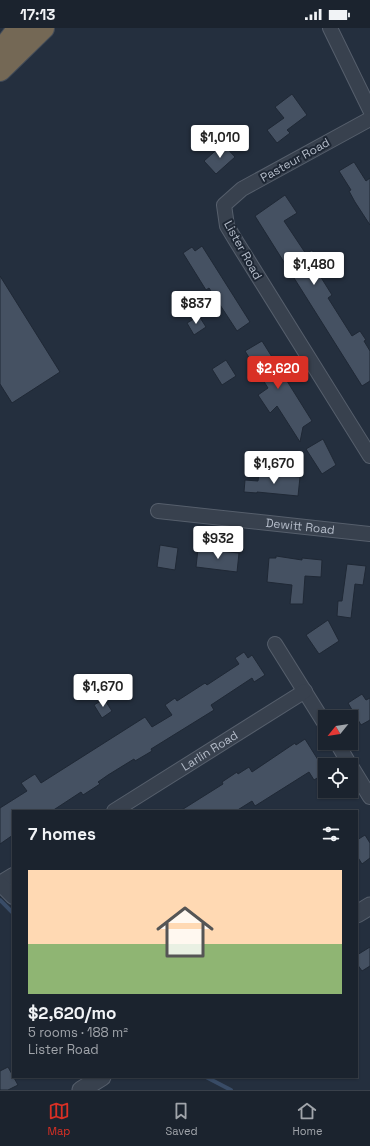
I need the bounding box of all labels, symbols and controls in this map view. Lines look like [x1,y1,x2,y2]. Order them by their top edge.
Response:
text: 17:13 [20,5,55,24]
pin: $1,010 [187,125,253,159]
text: $1,010 [200,129,240,146]
street label: Pasteur Road [257,134,333,186]
street label: Lister Road [220,218,266,282]
pin: $1,480 [281,252,347,286]
text: $1,480 [293,256,335,273]
pin: $837 [172,291,220,325]
text: $837 [181,295,211,312]
pin: $2,620 [245,356,311,390]
text: $2,620 [256,360,300,377]
pin: $1,670 [241,451,307,485]
text: $1,670 [254,455,294,472]
street label: Dewitt Road [265,515,336,538]
pin: $932 [194,526,242,560]
text: $932 [202,530,234,547]
pin: $1,670 [70,674,136,708]
text: $1,670 [83,678,123,695]
north arrow [318,710,358,750]
map controls [318,710,358,798]
street label: Larlin Road [178,727,241,775]
button: locate [318,758,358,798]
text: 7 homes [28,823,96,845]
icon: filters [320,823,342,845]
icon: home [149,896,221,968]
text: $2,620/mo [28,1002,116,1024]
text: 5 rooms · 188 m² [28,1024,128,1041]
text: Lister Road [28,1041,99,1058]
tab: Map [47,1100,70,1138]
tab: Saved [165,1100,197,1138]
tab: Home [292,1100,322,1138]

